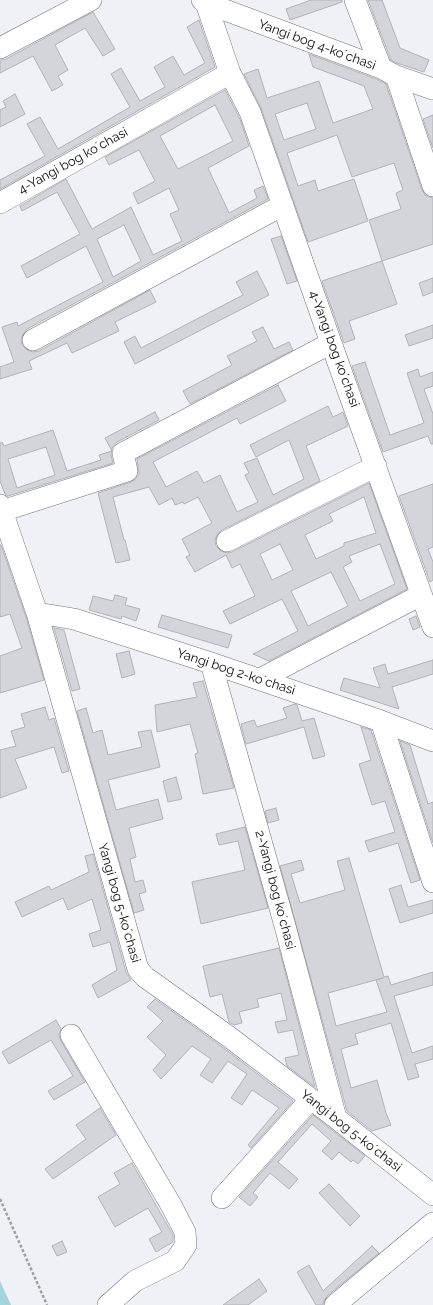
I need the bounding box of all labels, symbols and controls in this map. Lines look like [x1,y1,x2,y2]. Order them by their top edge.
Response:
street label: Yangi bog 4-koʼchasi [256,16,378,74]
street label: 4-Yangi bog koʼchasi [15,124,131,198]
street label: 4-Yangi bog koʼchasi [306,289,362,409]
street label: Yangi bog 2-koʼchasi [175,645,297,699]
street label: 2-Yangi bog koʼchasi [252,829,298,951]
street label: Yangi bog 5-koʼchasi [94,841,144,965]
street label: Yangi bog 5-koʼchasi [297,1087,405,1175]

